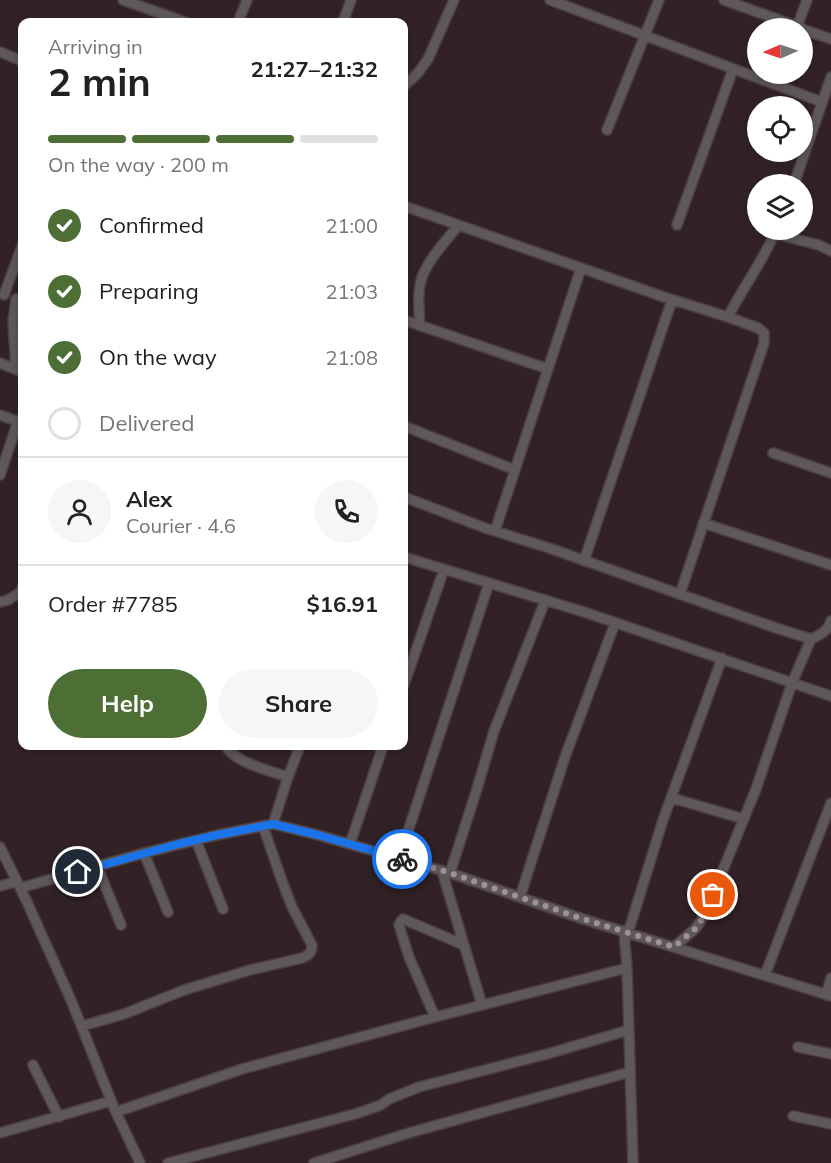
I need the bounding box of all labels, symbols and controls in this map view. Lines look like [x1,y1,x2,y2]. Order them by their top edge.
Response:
north arrow [747,18,813,84]
map controls [747,18,813,240]
text: Arriving in [48,34,143,59]
text: 21:27–21:32 [250,55,378,83]
text: 2 min [48,57,151,106]
button: locate [747,96,813,162]
text: On the way · 200 m [48,152,229,177]
button: layers [747,174,813,240]
icon: check [48,209,81,242]
text: Confirmed [99,211,204,239]
text: 21:00 [325,213,378,238]
icon: check [48,275,81,308]
text: Preparing [99,277,199,305]
text: 21:03 [325,279,378,304]
icon: check [48,341,81,374]
text: On the way [99,343,217,371]
text: 21:08 [325,345,378,370]
text: Delivered [99,409,194,437]
button: person [48,480,111,543]
button: phone [315,480,378,543]
text: Alex [126,485,172,513]
text: Courier · 4.6 [126,513,236,538]
text: Order #7785 [48,590,178,618]
text: $16.91 [307,590,378,618]
button: Help [48,669,207,738]
button: Share [219,669,378,738]
courier [372,829,432,889]
icon: bike [386,843,419,876]
pin [52,846,103,897]
icon: home [61,855,94,888]
pin [687,869,738,920]
icon: bag [696,878,729,911]

